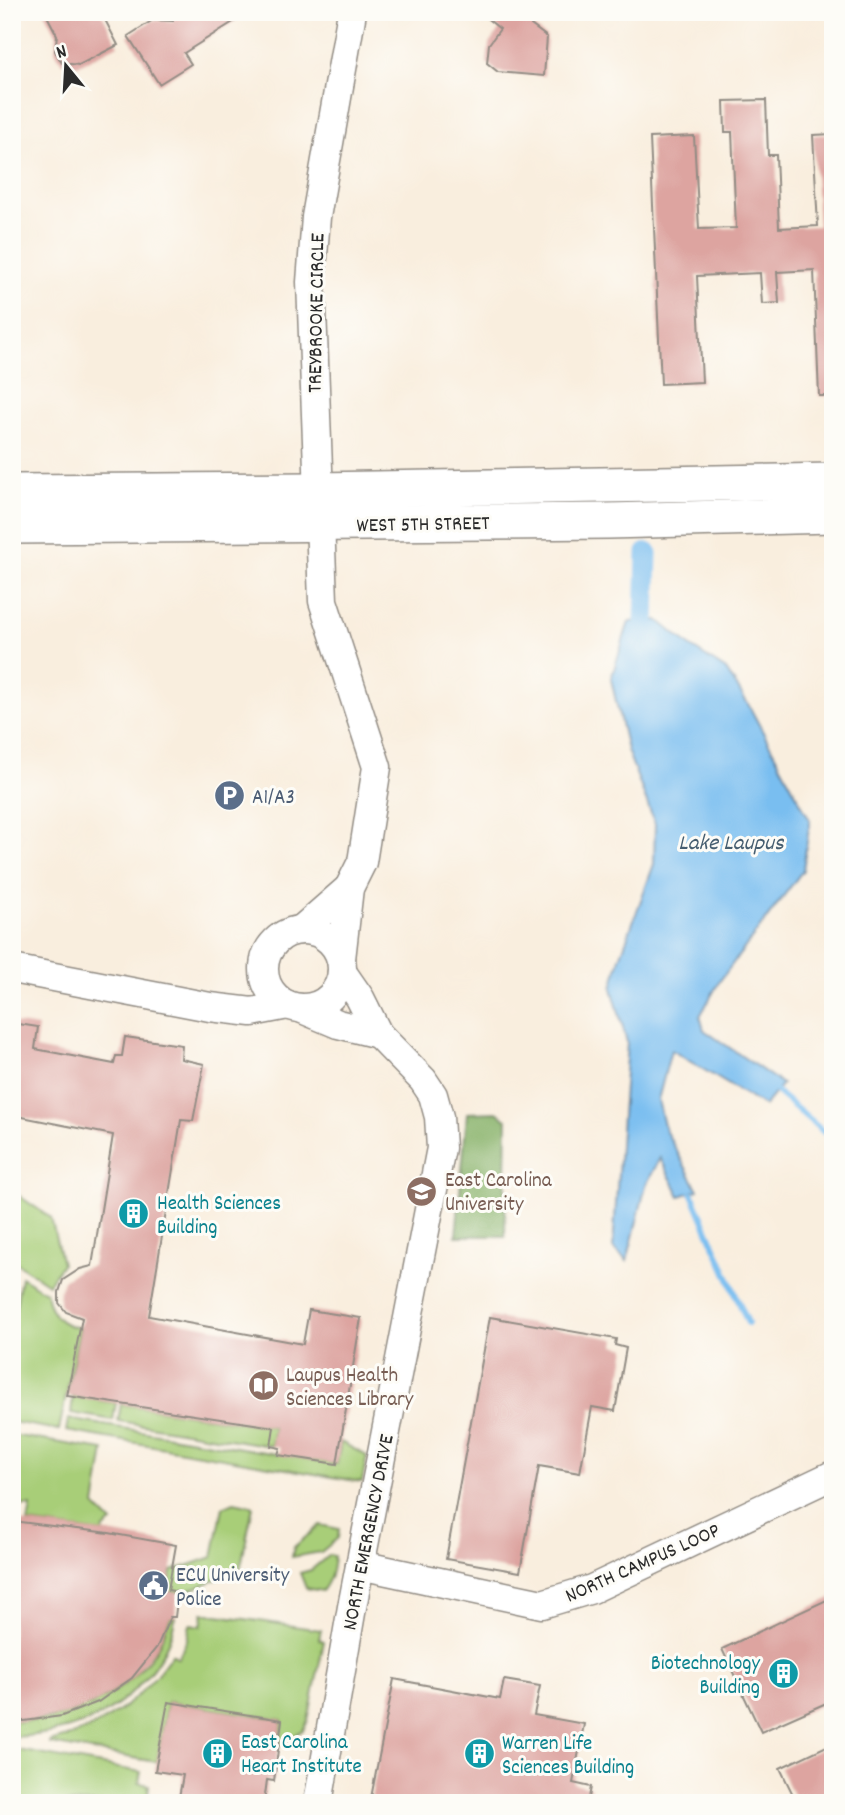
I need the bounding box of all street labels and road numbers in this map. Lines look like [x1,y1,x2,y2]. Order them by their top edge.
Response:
street label: TREYBROOKE CIRCLE [302,232,334,393]
street label: WEST 5TH STREET [356,510,490,542]
street label: NORTH EMERGENCY DRIVE [336,1432,404,1633]
street label: NORTH CAMPUS LOOP [561,1517,725,1612]

